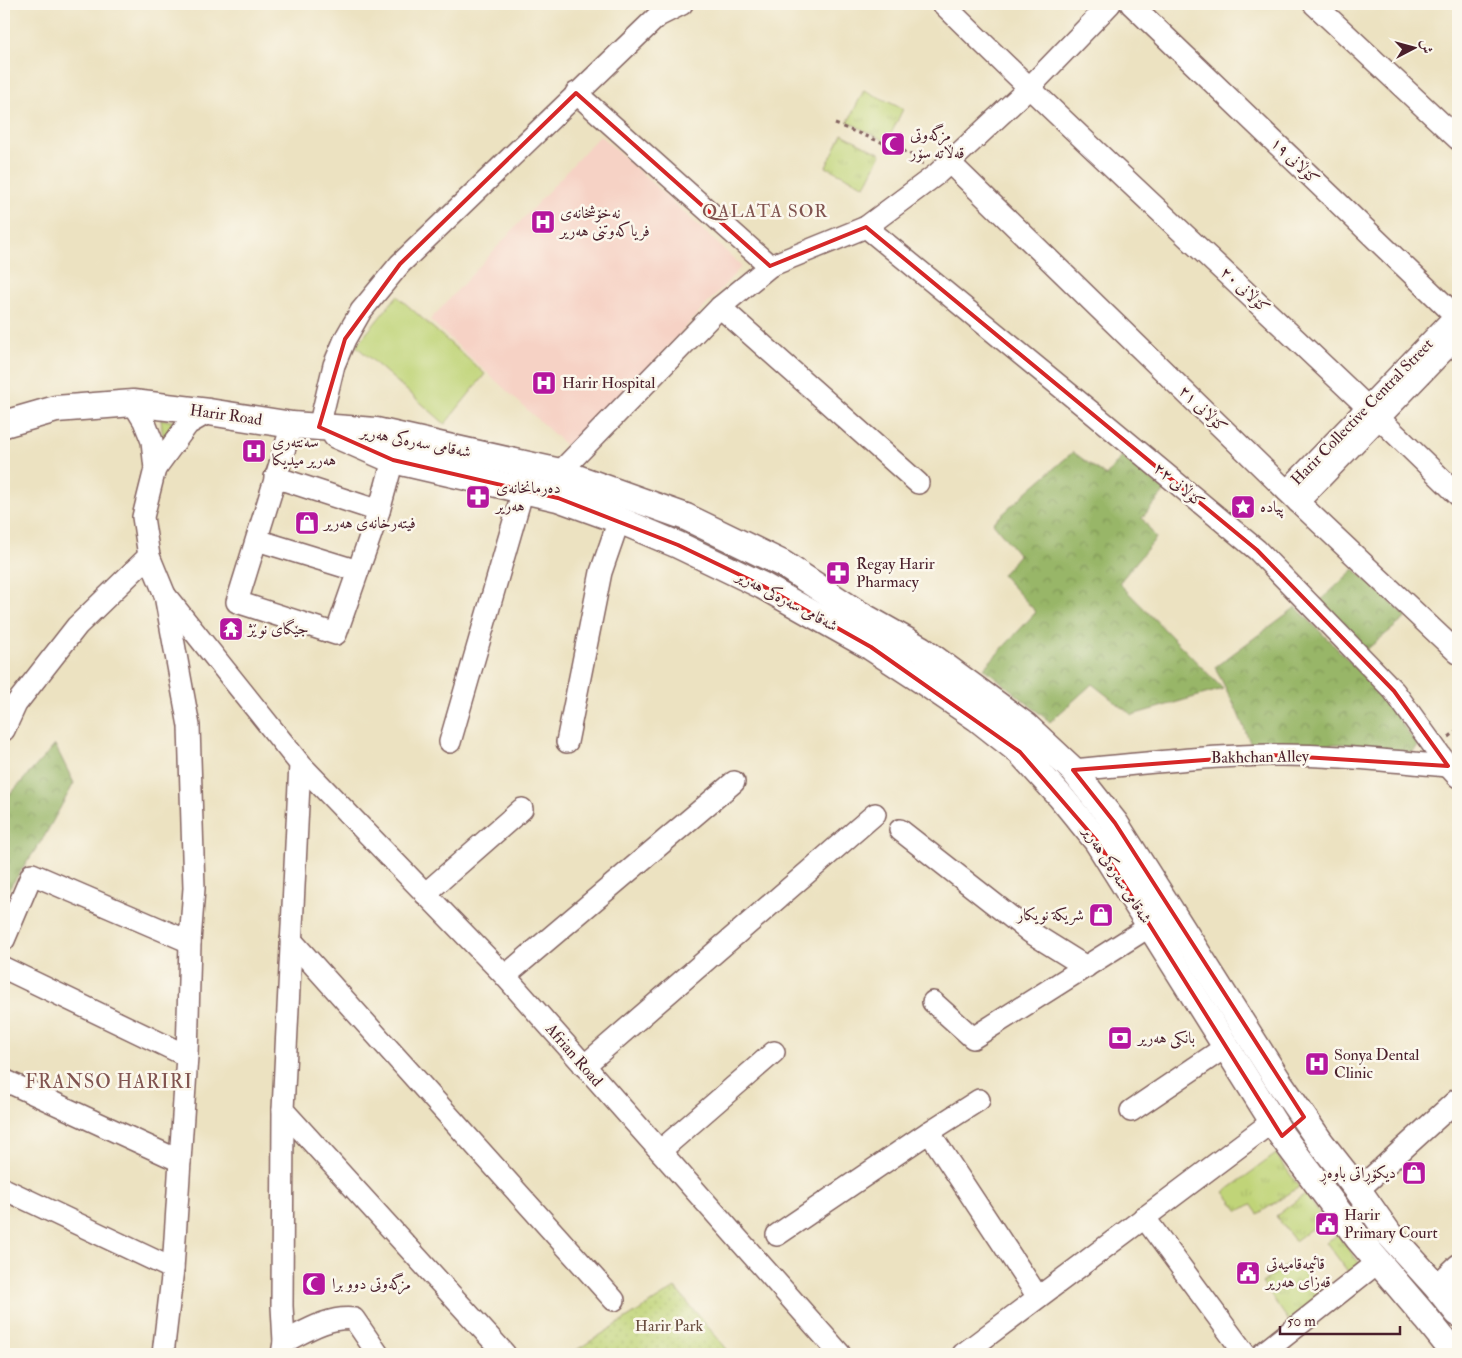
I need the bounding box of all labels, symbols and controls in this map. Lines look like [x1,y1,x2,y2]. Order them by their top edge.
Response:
north arrow [1390,22,1440,72]
text: ش [1417,39,1436,55]
place label: مزگەوتی قەڵاتە سۆر [908,123,965,163]
mosque icon: مزگەوتی قەڵاتە سۆر [880,131,906,157]
street label: کۆڵانی ١٩ [1266,133,1324,189]
district label: QALATA SOR [702,200,828,223]
place label: نەخۆشخانەی فریاکەوتنی هەریر [558,203,650,241]
hospital icon: نەخۆشخانەی فریاکەوتنی هەریر [530,209,556,235]
street label: کۆڵانی ٢٠ [1216,262,1274,318]
street label: Harir Collective Central Street [1287,334,1437,490]
hospital icon: ‌Harir Hospital [531,370,557,396]
place label: ‌Harir Hospital [562,373,655,394]
street label: کۆڵانی ٢١ [1174,381,1232,437]
street label: Harir Road [189,400,263,430]
street label: شەقامی سەرەکی هەریر [357,420,473,462]
place label: سەنتەری هەریر میدیکا [272,432,336,470]
hospital icon: سەنتەری هەریر میدیکا [241,438,267,464]
street label: کۆڵانی ٢٢ [1150,458,1208,512]
place label: دەرمانخانەی هەریر [494,478,561,516]
pharmacy icon: دەرمانخانەی هەریر [465,484,491,510]
place icon: پیادە [1230,494,1256,520]
place label: پیادە [1260,497,1284,519]
shop icon: فیتەرخانەی هەریر [294,510,320,536]
place label: فیتەرخانەی هەریر [322,513,416,533]
place label: Regay Harir Pharmacy [856,554,935,592]
pharmacy icon: Regay Harir Pharmacy [825,560,851,586]
street label: شەقامی سەرەکی هەریر [731,564,842,636]
temple icon: جێگای نوێژ [218,616,244,642]
place label: جێگای نوێژ [246,618,309,639]
street label: Bakhchan Alley [1211,746,1310,768]
street label: شەقامی سەرەکی هەریر [1077,820,1157,927]
shop icon: شريكة نويكار [1088,902,1114,928]
place label: شريكة نويكار [1015,905,1084,925]
street label: Afrian Road [540,1019,607,1091]
bank icon: بانکی هەریر [1107,1025,1133,1051]
place label: بانکی هەریر [1136,1028,1195,1049]
place label: Sonya Dental Clinic [1334,1045,1419,1083]
hospital icon: Sonya Dental Clinic [1304,1051,1330,1077]
district label: FRANSO HARIRI [25,1070,193,1094]
shop icon: دیکۆڕاتی باوەڕ [1401,1160,1427,1186]
place label: دیکۆڕاتی باوەڕ [1318,1163,1396,1186]
place label: Harir Primary Court [1344,1205,1438,1243]
public building icon: Harir Primary Court [1314,1211,1340,1237]
place label: قائیمەقامیەتی قەزای هەریر [1264,1254,1331,1292]
public building icon: قائیمەقامیەتی قەزای هەریر [1235,1260,1261,1286]
mosque icon: مزگەوتی دوو برا [301,1271,327,1297]
place label: مزگەوتی دوو برا [332,1272,411,1295]
scale bar [1280,1303,1400,1335]
text: 50 m [1287,1312,1316,1331]
park label: Harir Park [635,1316,704,1336]

